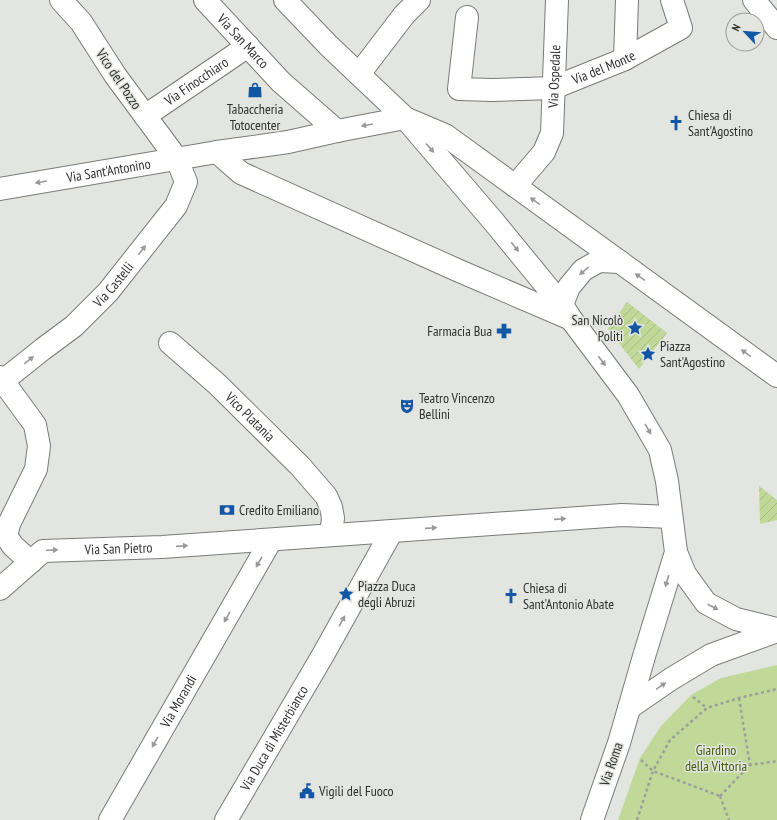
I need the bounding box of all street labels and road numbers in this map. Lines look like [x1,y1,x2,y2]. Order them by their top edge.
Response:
street label: Via San Marco [213,9,273,72]
street label: Vico del Pozzo [92,44,146,113]
street label: Via Ospedale [544,44,564,109]
street label: Via del Monte [568,46,639,89]
street label: Via Finocchiaro [160,53,232,110]
street label: Via Sant'Antonino [64,155,152,187]
street label: Via Castelli [88,258,137,312]
street label: Vico Platania [221,388,279,445]
street label: Via San Pietro [83,538,153,559]
street label: Via Morandi [156,672,201,732]
street label: Via Duca di Misterbianco [236,682,312,795]
street label: Via Roma [595,740,627,789]

